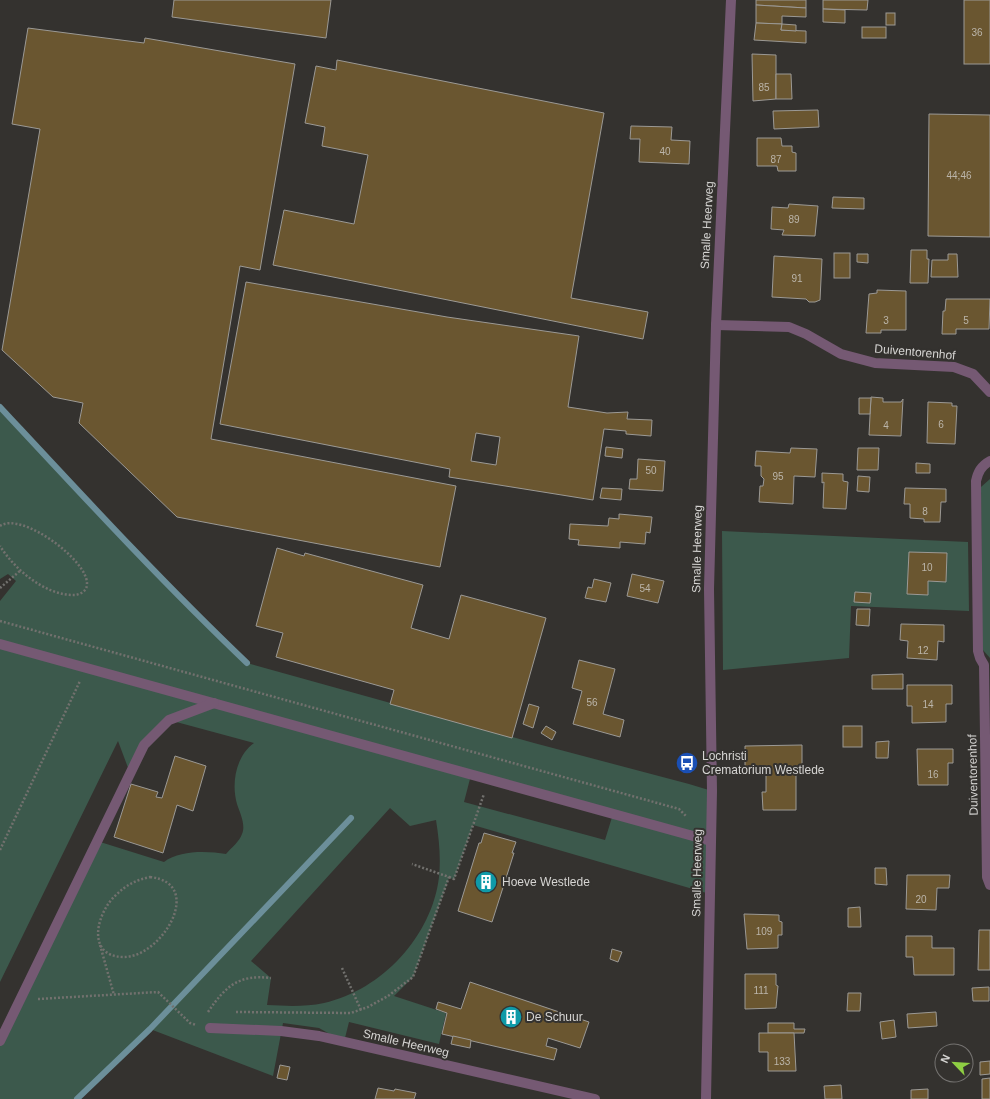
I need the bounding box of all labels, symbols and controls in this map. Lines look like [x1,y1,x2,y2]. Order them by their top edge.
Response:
house number: 36 [971,27,983,38]
house number: 85 [758,82,770,93]
house number: 40 [659,146,671,157]
house number: 87 [770,154,782,165]
house number: 44;46 [946,170,972,181]
street label: Smalle Heerweg [698,181,716,269]
house number: 89 [788,214,800,225]
house number: 91 [791,273,803,284]
house number: 3 [883,315,889,326]
house number: 5 [963,315,969,326]
street label: Duiventorenhof [874,341,957,363]
house number: 6 [938,419,944,430]
house number: 4 [883,420,889,431]
house number: 50 [645,465,657,476]
house number: 95 [772,471,784,482]
street label: Smalle Heerweg [689,505,705,593]
house number: 8 [922,506,928,517]
house number: 10 [921,562,933,573]
house number: 54 [639,583,651,594]
house number: 12 [917,645,929,656]
house number: 56 [586,697,598,708]
house number: 14 [922,699,934,710]
street label: Duiventorenhof [965,734,981,816]
place label: Lochristi Crematorium Westlede [702,749,825,777]
bus stop icon: Lochristi Crematorium Westlede [674,750,700,776]
house number: 16 [927,769,939,780]
street label: Smalle Heerweg [689,829,705,917]
building icon: Hoeve Westlede [473,869,499,895]
place label: Hoeve Westlede [502,875,590,889]
house number: 20 [915,894,927,905]
house number: 109 [756,926,773,937]
house number: 111 [753,985,769,996]
building icon: De Schuur [498,1004,524,1030]
place label: De Schuur [526,1010,583,1024]
street label: Smalle Heerweg [362,1026,450,1060]
north arrow [934,1043,974,1083]
text: N [938,1053,952,1065]
house number: 133 [774,1056,791,1067]

